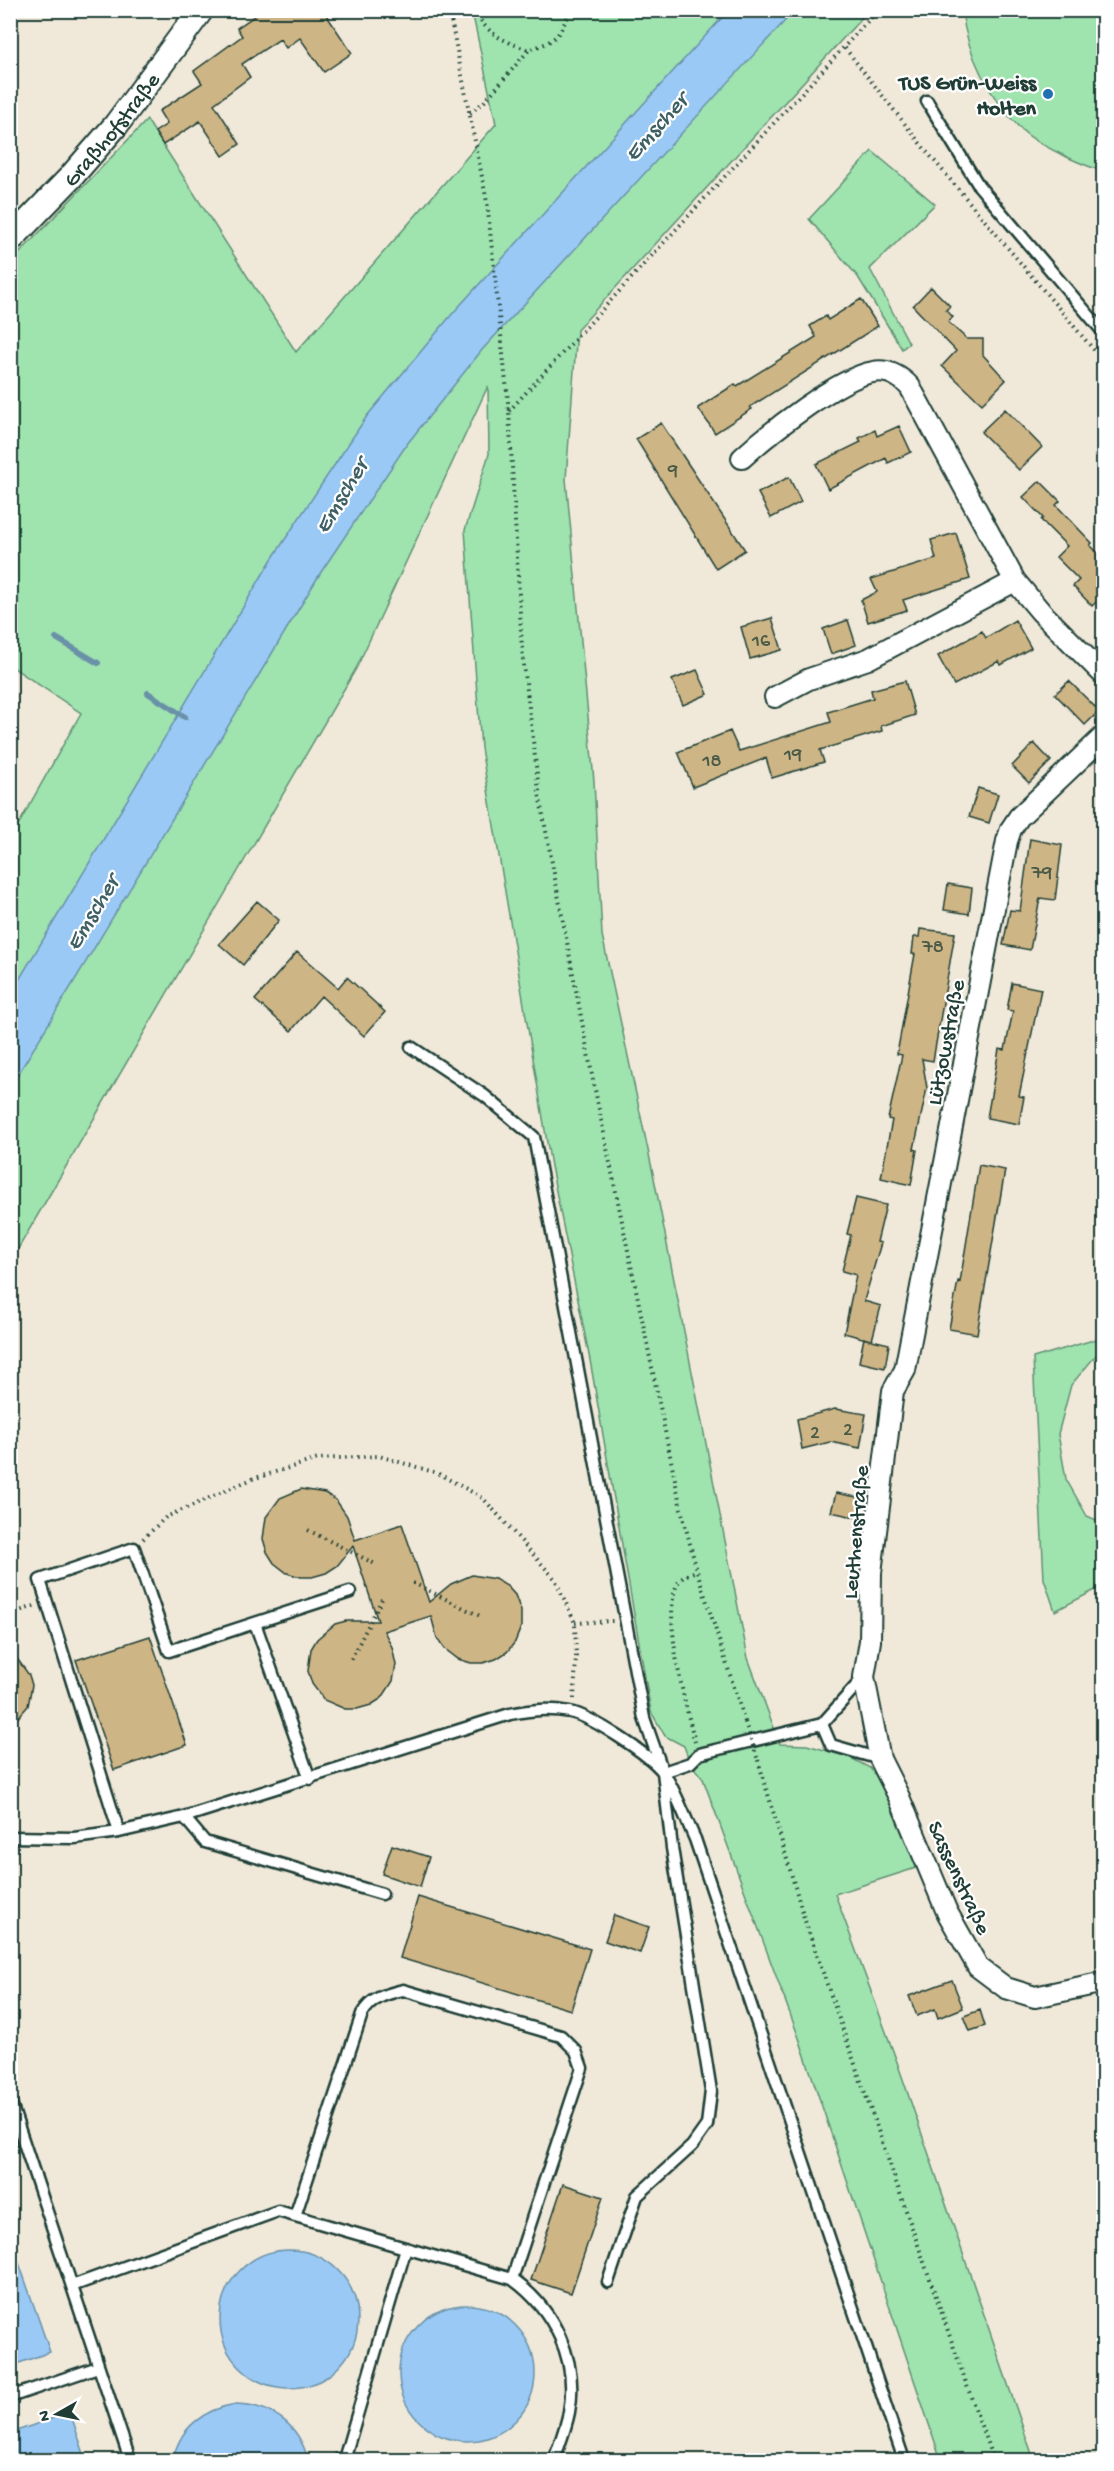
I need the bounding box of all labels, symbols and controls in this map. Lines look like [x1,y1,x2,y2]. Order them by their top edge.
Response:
street label: Graßhofstraße [59,68,168,194]
place label: TUS Grün-Weiss Holten [897,72,1038,123]
water label: Emscher [619,85,699,169]
marker: TUS Grün-Weiss Holten [1041,87,1055,101]
water label: Emscher [309,450,379,540]
house number: 9 [667,461,678,484]
house number: 16 [751,631,771,654]
house number: 19 [783,745,802,768]
house number: 18 [701,751,722,774]
house number: 79 [1031,863,1052,886]
water label: Emscher [60,867,130,957]
house number: 78 [921,937,944,960]
street label: Lützowstraße [923,977,973,1108]
house number: 2 [843,1420,853,1443]
house number: 2 [810,1423,820,1446]
street label: Leuthenstraße [839,1464,877,1600]
street label: Sassenstraße [920,1818,995,1940]
north arrow [27,2384,87,2444]
text: N [35,2409,56,2422]

